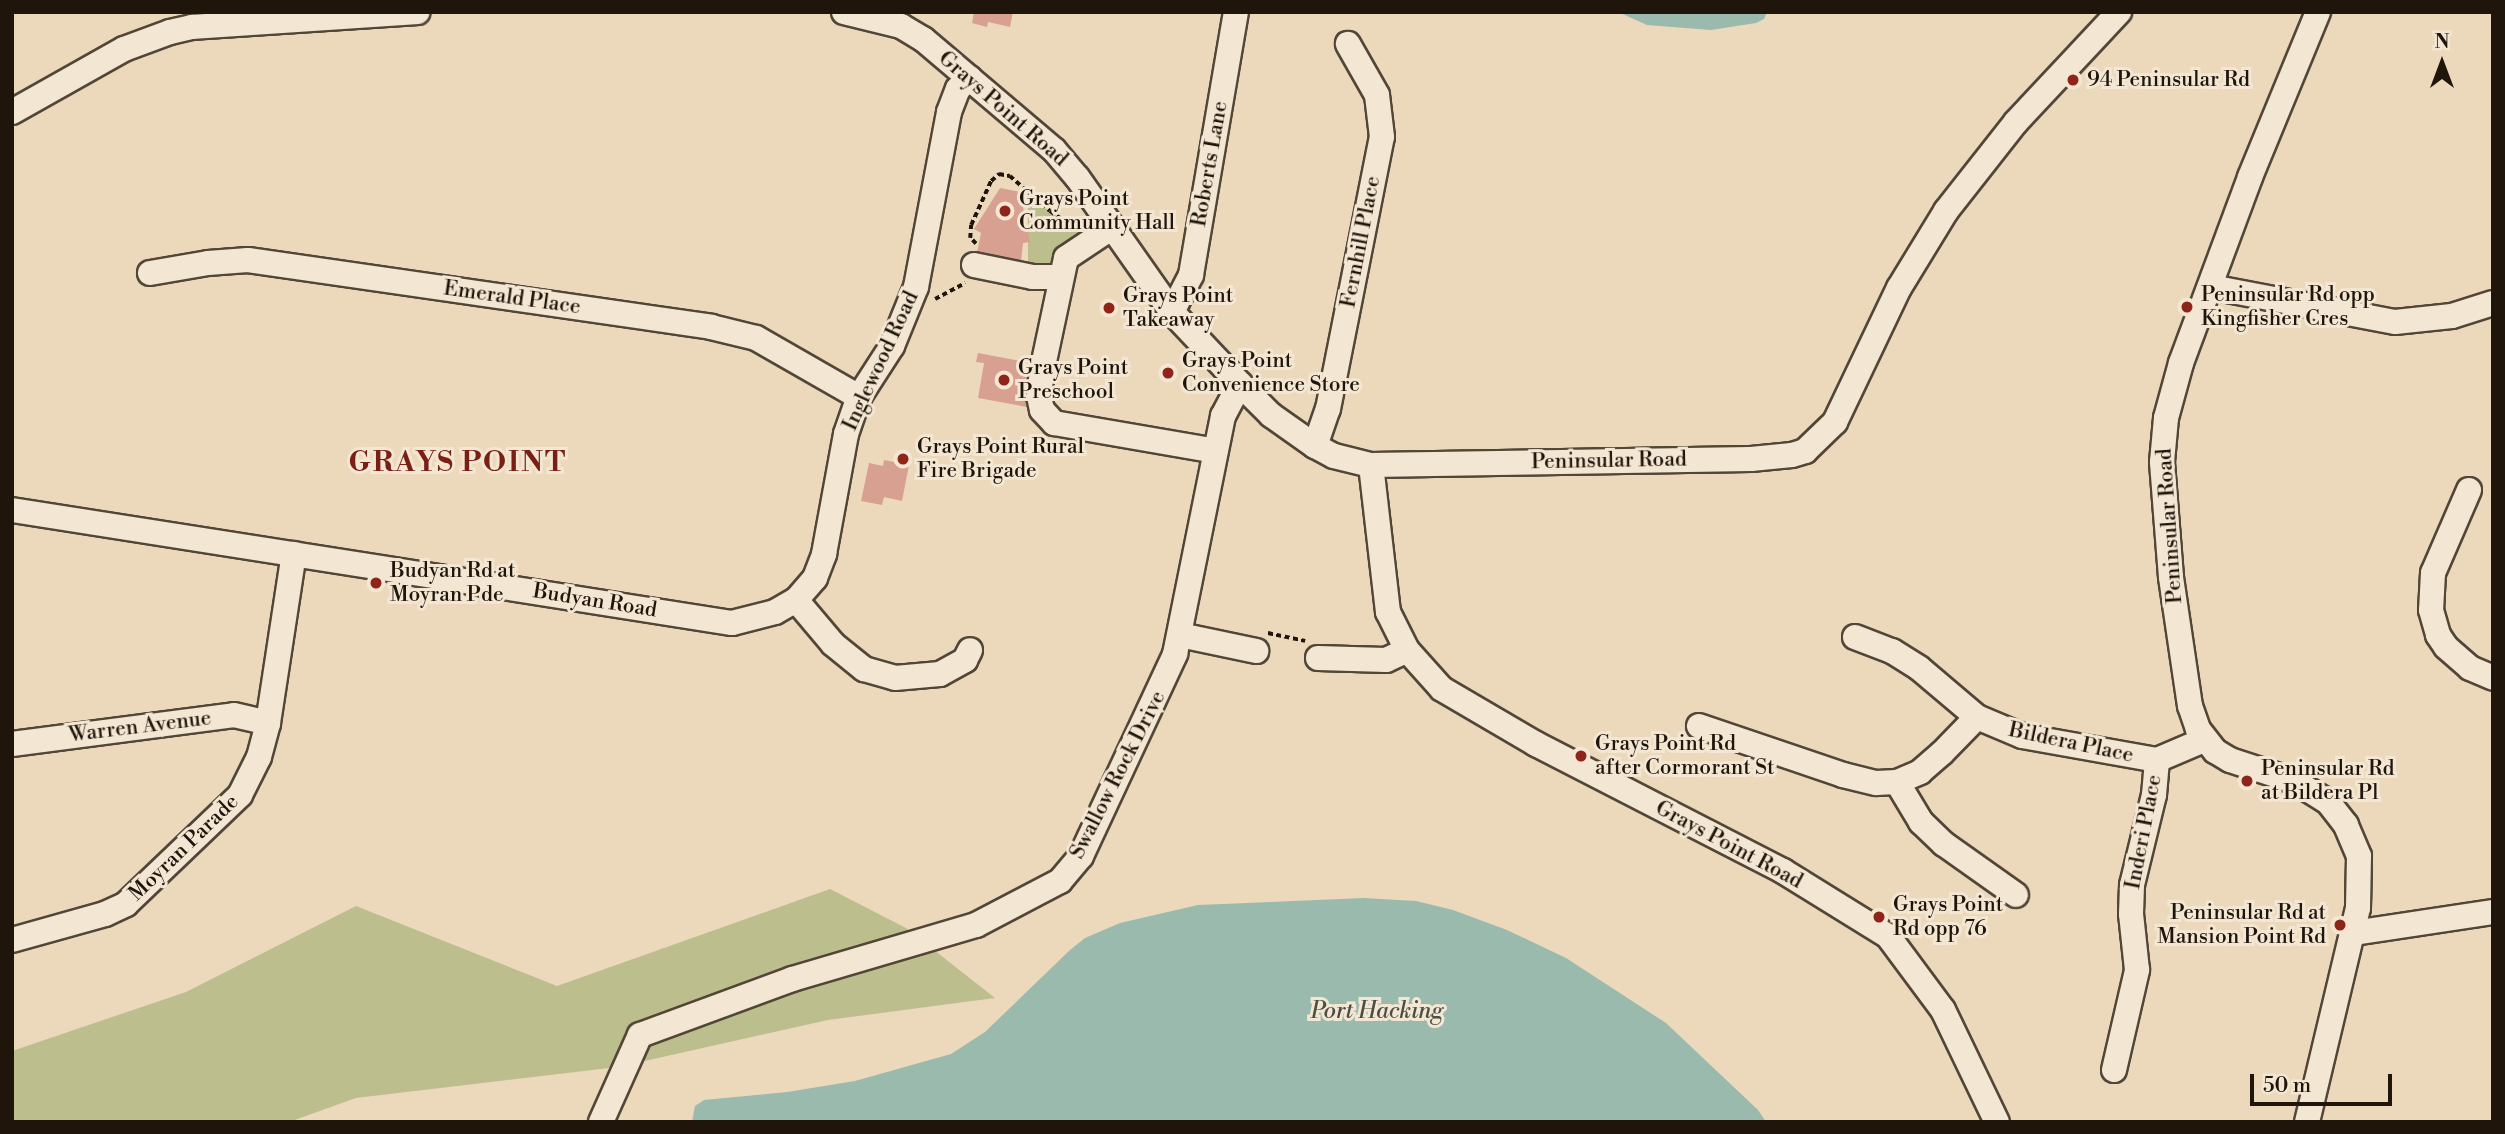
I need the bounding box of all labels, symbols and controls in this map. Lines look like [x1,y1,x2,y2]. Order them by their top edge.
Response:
north arrow [2407,28,2477,98]
text: N [2434,30,2450,54]
street label: Grays Point Road [933,46,1073,172]
place label: 94 Peninsular Rd [2087,67,2250,93]
marker: 94 Peninsular Rd [2065,72,2081,88]
street label: Roberts Lane [1187,99,1233,229]
street label: Fernhill Place [1336,174,1386,310]
place label: Grays Point Community Hall [1019,186,1175,236]
marker: Grays Point Community Hall [997,203,1013,219]
street label: Emerald Place [442,276,582,320]
place label: Peninsular Rd opp Kingfisher Cres [2201,282,2375,332]
place label: Grays Point Takeaway [1123,283,1233,333]
street label: Inglewood Road [838,287,924,435]
marker: Peninsular Rd opp Kingfisher Cres [2179,299,2195,315]
marker: Grays Point Takeaway [1101,300,1117,316]
place label: Grays Point Convenience Store [1182,348,1360,398]
place label: Grays Point Preschool [1018,355,1128,405]
marker: Grays Point Convenience Store [1160,365,1176,381]
marker: Grays Point Preschool [996,372,1012,388]
place label: Grays Point Rural Fire Brigade [917,434,1084,484]
district label: GRAYS POINT [350,446,566,480]
street label: Peninsular Road [1531,447,1687,475]
street label: Peninsular Road [2152,447,2188,605]
marker: Grays Point Rural Fire Brigade [895,451,911,467]
place label: Budyan Rd at Moyran Pde [390,558,515,608]
marker: Budyan Rd at Moyran Pde [368,575,384,591]
street label: Budyan Road [531,579,659,623]
street label: Swallow Rock Drive [1065,687,1171,863]
street label: Warren Avenue [67,706,213,748]
street label: Bildera Place [2006,717,2136,769]
place label: Grays Point Rd after Cormorant St [1595,731,1775,781]
marker: Grays Point Rd after Cormorant St [1573,748,1589,764]
place label: Peninsular Rd at Bildera Pl [2261,756,2394,806]
street label: Inderi Place [2121,773,2167,891]
marker: Peninsular Rd at Bildera Pl [2239,773,2255,789]
street label: Moyran Parade [124,789,244,907]
street label: Grays Point Road [1651,796,1807,894]
place label: Grays Point Rd opp 76 [1893,892,2003,942]
place label: Peninsular Rd at Mansion Point Rd [2157,900,2326,950]
marker: Grays Point Rd opp 76 [1871,909,1887,925]
marker: Peninsular Rd at Mansion Point Rd [2332,917,2348,933]
water label: Port Hacking [1311,997,1443,1025]
scale bar [2253,1060,2395,1104]
text: 50 m [2263,1073,2311,1099]

